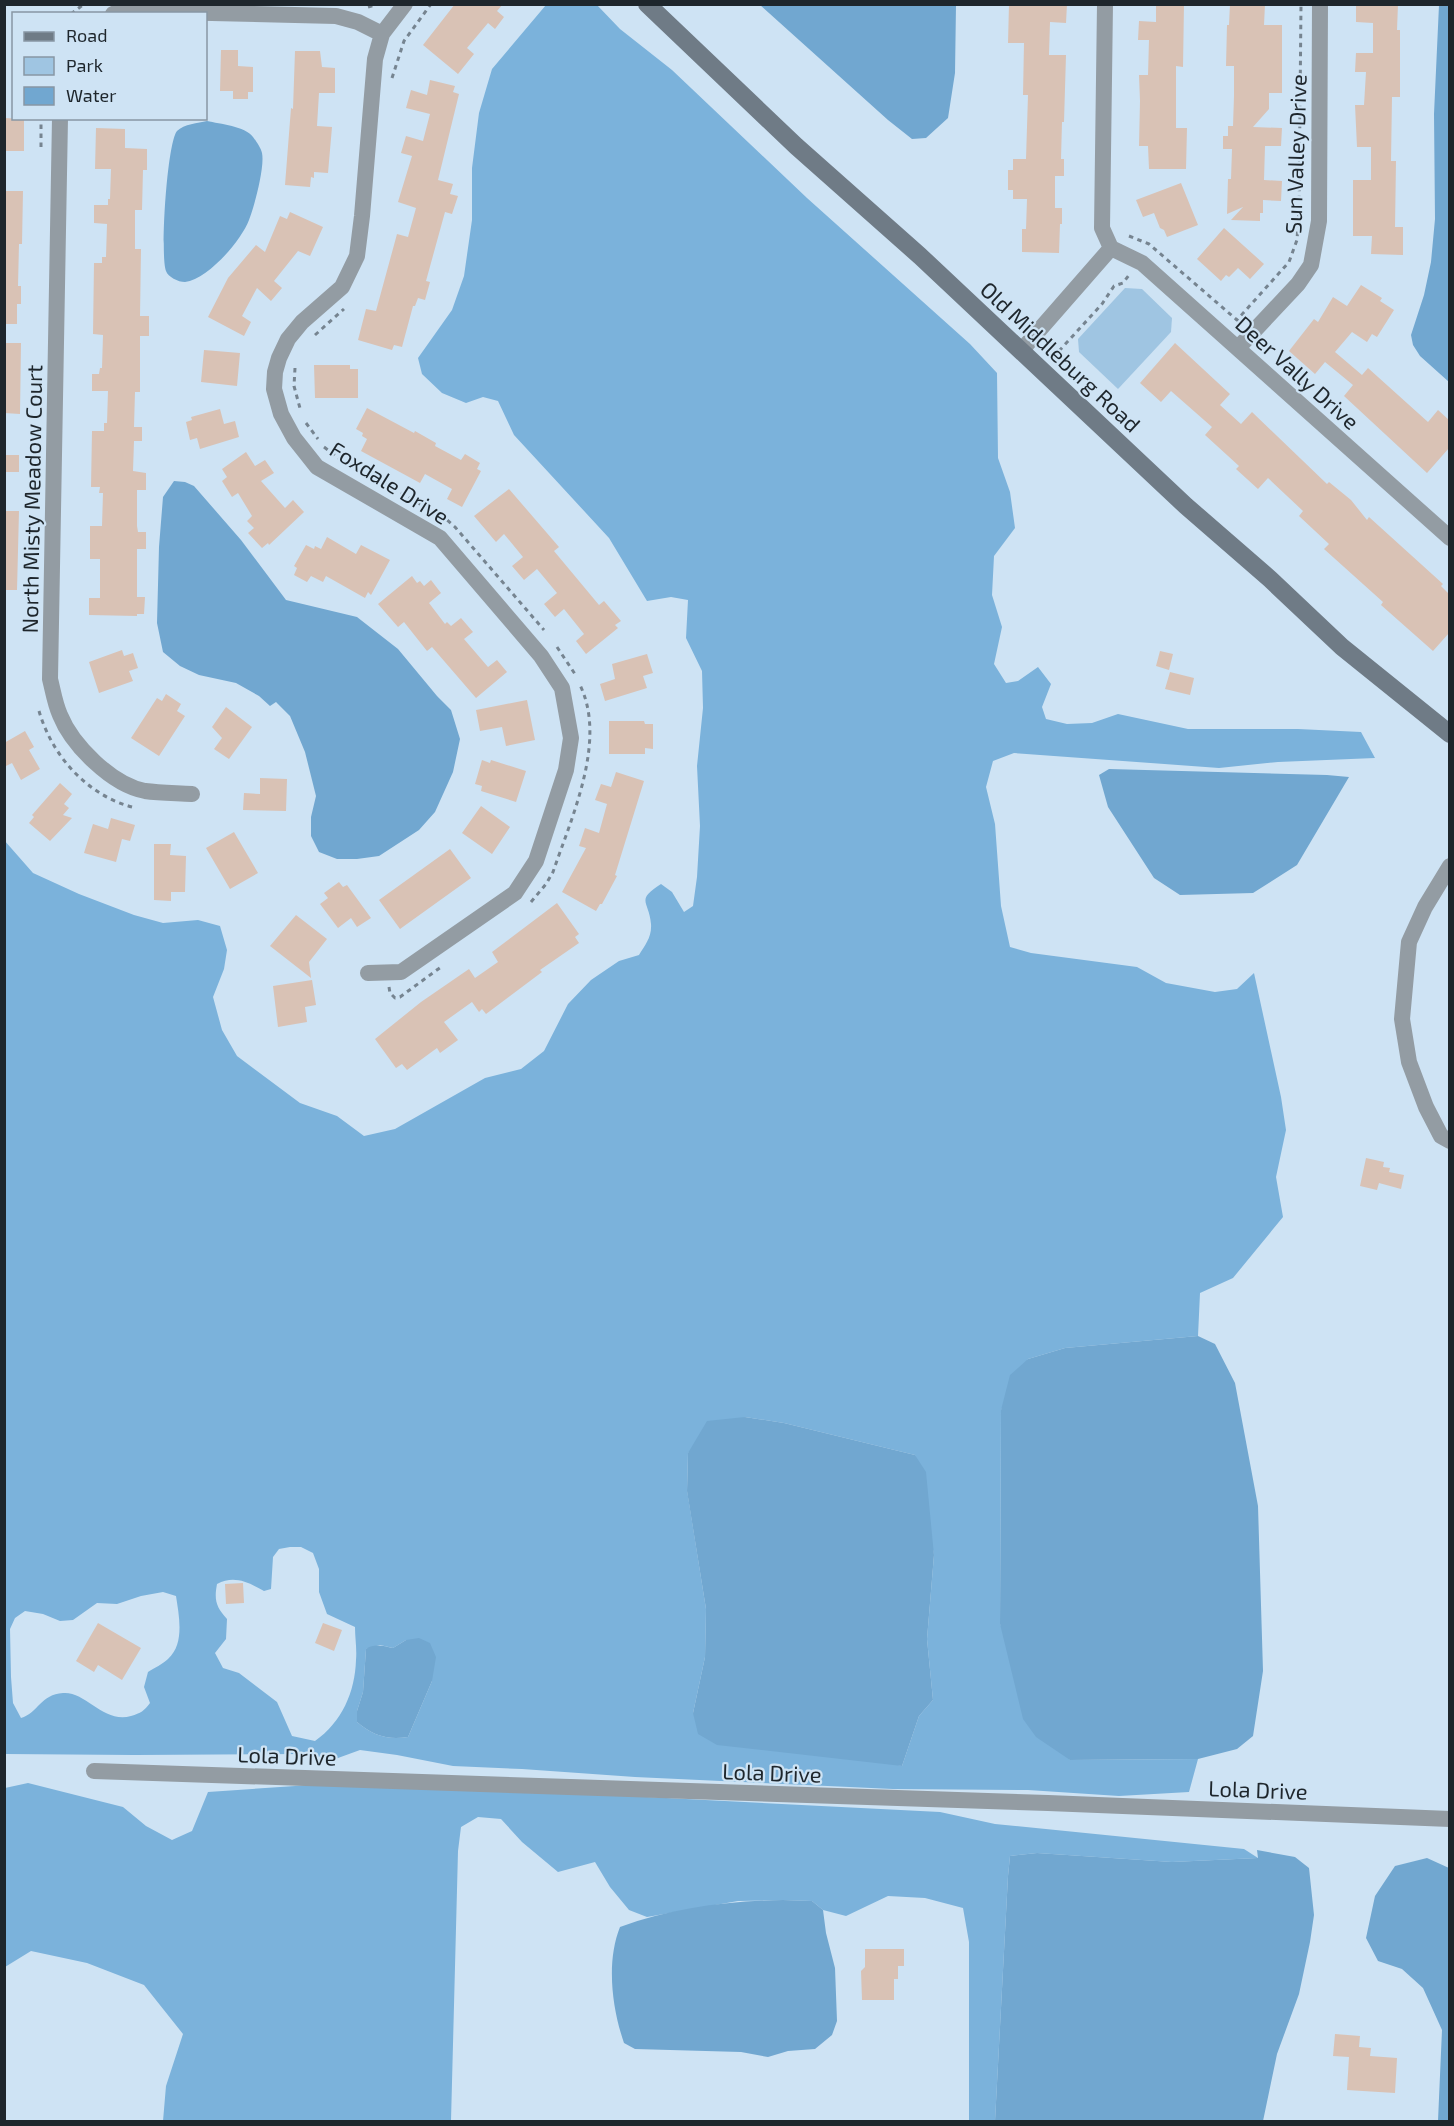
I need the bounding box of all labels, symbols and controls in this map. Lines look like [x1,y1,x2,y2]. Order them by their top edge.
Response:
legend [12,12,207,120]
text: Road [66,24,107,46]
text: Park [66,54,103,76]
street label: Sun Valley Drive [1279,74,1311,234]
text: Water [66,84,116,106]
street label: Old Middleburg Road [976,275,1146,437]
street label: Deer Vally Drive [1231,310,1365,434]
street label: North Misty Meadow Court [16,364,46,634]
street label: Foxdale Drive [326,435,454,529]
street label: Lola Drive [237,1740,337,1770]
street label: Lola Drive [722,1757,822,1787]
street label: Lola Drive [1208,1774,1308,1804]

